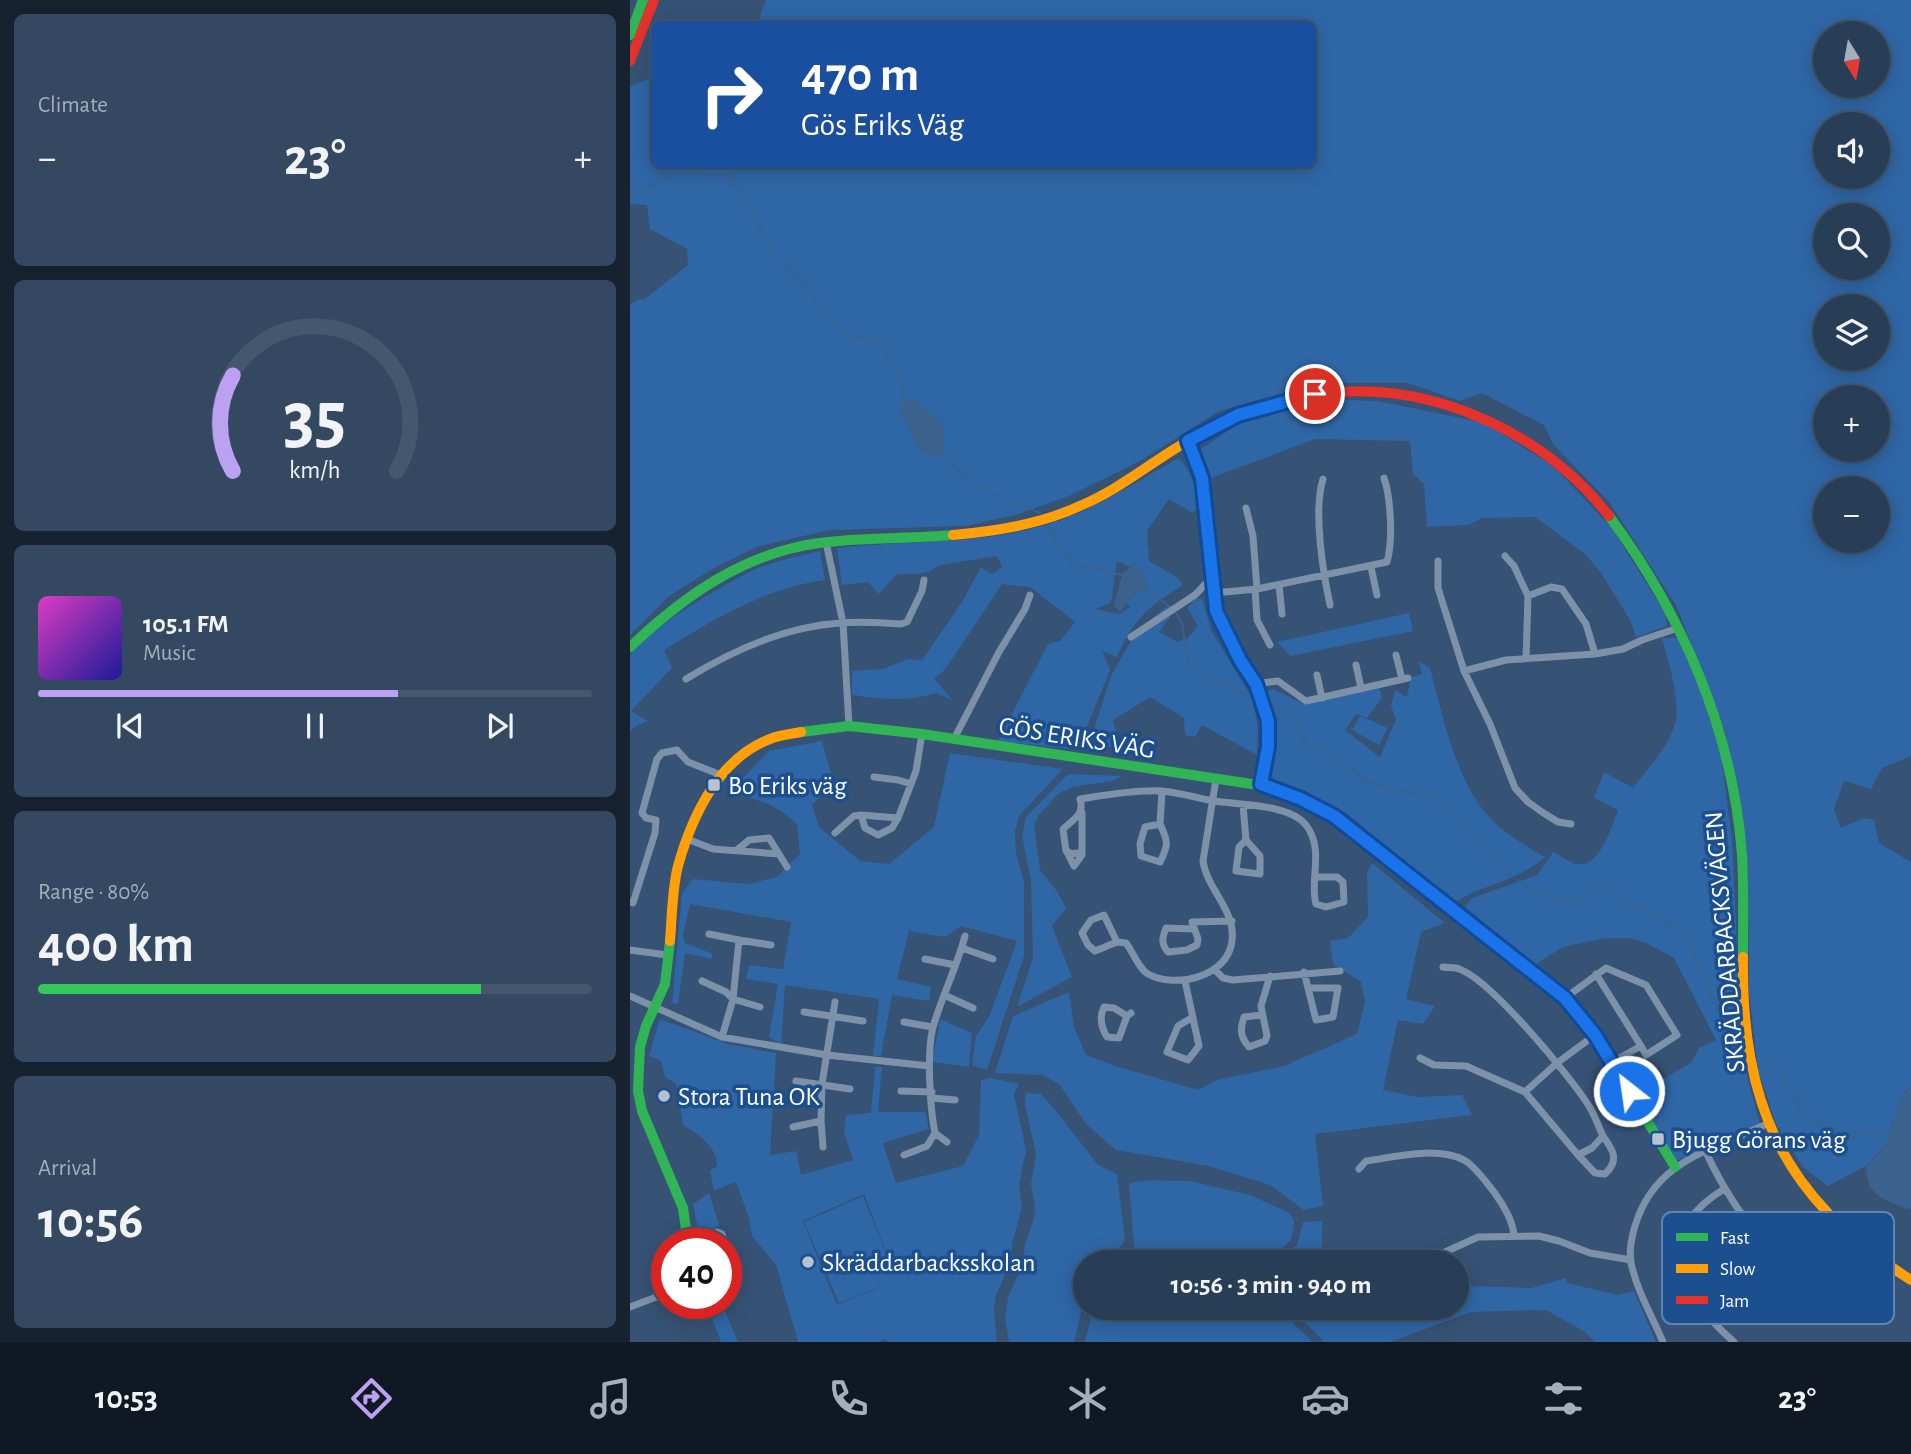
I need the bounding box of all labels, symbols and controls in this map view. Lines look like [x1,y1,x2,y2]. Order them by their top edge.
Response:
north arrow [1813,21,1890,98]
map controls [1813,21,1890,553]
icon: right [686,49,777,140]
text: 470 m [801,51,919,100]
text: Climate [38,94,108,117]
text: Gös Eriks Väg [801,109,964,141]
button: sound [1813,112,1890,189]
text: 23° [284,132,346,184]
text: − [38,140,56,178]
text: + [574,140,592,178]
button: search [1813,203,1890,280]
button: layers [1813,294,1890,371]
pin [1285,364,1345,424]
icon: arrive [1296,375,1334,413]
text: 35 [284,384,346,457]
button: + [1813,385,1890,462]
text: km/h [289,458,341,483]
button: − [1813,476,1890,553]
text: 105.1 FM [143,611,229,637]
text: Music [143,642,195,665]
icon: previous [111,707,149,745]
icon: pause [296,707,334,745]
icon: next [481,707,519,745]
street label: GÖS ERIKS VÄG [997,712,1157,763]
place label: Bo Eriks väg [728,773,847,799]
marker: Bo Eriks väg [706,777,722,793]
street label: SKRÄDDARBACKSVÄGEN [1700,810,1749,1074]
text: Range · 80% [38,881,149,904]
text: 400 km [38,919,194,971]
position arrow [1592,1054,1666,1128]
place label: Stora Tuna OK [678,1084,820,1110]
marker: Stora Tuna OK [656,1088,672,1104]
place label: Bjugg Görans väg [1672,1127,1846,1153]
marker: Bjugg Görans väg [1650,1131,1666,1147]
text: Arrival [38,1157,97,1180]
text: 10:56 [38,1195,143,1247]
legend [1662,1212,1894,1324]
speed limit sign: 40 [651,1228,742,1319]
text: Fast [1720,1229,1750,1248]
place label: Skräddarbacksskolan [822,1250,1035,1276]
marker: Skräddarbacksskolan [800,1254,816,1270]
text: Slow [1720,1260,1756,1279]
text: 10:56 · 3 min · 940 m [1170,1272,1372,1298]
text: Jam [1720,1292,1749,1311]
icon: directions [347,1374,396,1423]
icon: music [586,1374,635,1423]
icon: phone [824,1374,873,1423]
icon: climate [1063,1374,1112,1423]
icon: car [1301,1374,1350,1423]
icon: filters [1539,1374,1588,1423]
text: 10:53 [95,1382,158,1414]
text: 23° [1778,1382,1816,1414]

